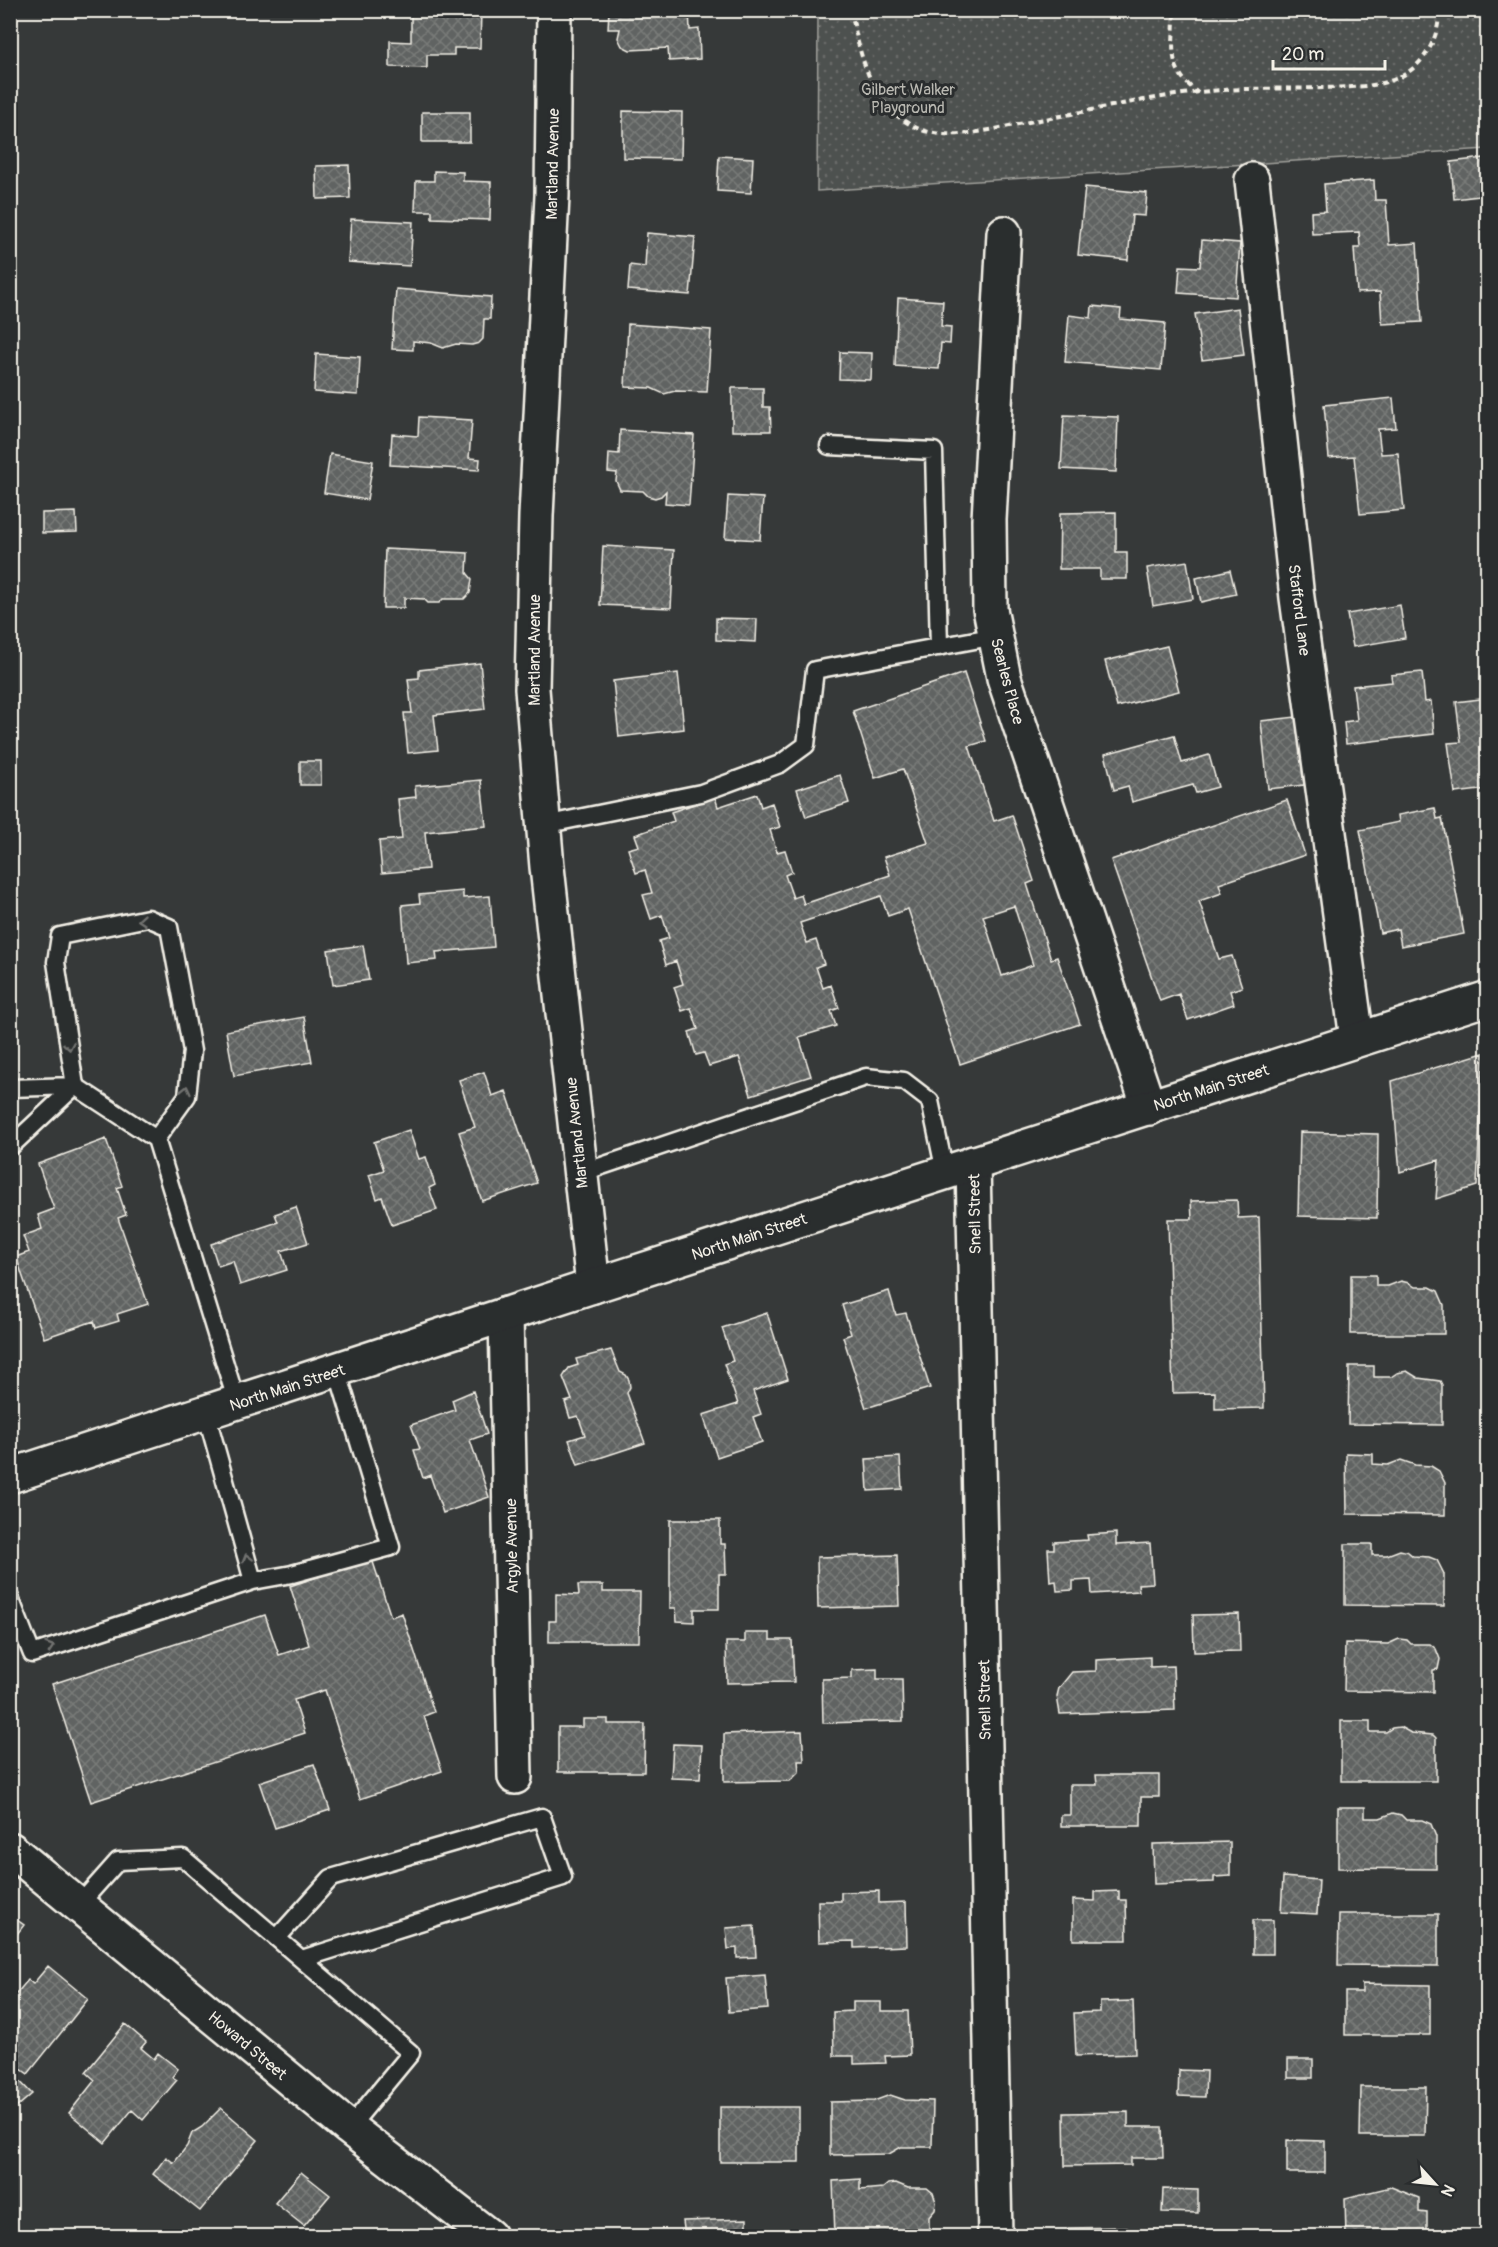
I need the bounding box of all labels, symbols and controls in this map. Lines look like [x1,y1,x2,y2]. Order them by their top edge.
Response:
scale bar [1273,33,1386,71]
text: 20 m [1282,43,1324,66]
park label: Gilbert Walker Playground [861,80,955,118]
street label: Martland Avenue [542,108,564,220]
street label: Stafford Lane [1283,563,1315,657]
street label: Martland Avenue [525,594,545,706]
street label: Searles Place [986,636,1028,727]
one-way arrow [137,913,146,926]
one-way arrow [62,1041,74,1051]
street label: North Main Street [1151,1060,1272,1116]
street label: Martland Avenue [561,1076,593,1189]
one-way arrow [179,1085,192,1095]
street label: Snell Street [964,1173,986,1255]
street label: North Main Street [689,1209,810,1265]
street label: North Main Street [227,1360,348,1416]
street label: Argyle Avenue [501,1498,523,1594]
one-way arrow [242,1553,254,1564]
one-way arrow [44,1642,55,1655]
street label: Snell Street [974,1659,996,1741]
street label: Howard Street [204,2007,291,2085]
north arrow [1405,2154,1465,2214]
text: N [1436,2181,1459,2200]

